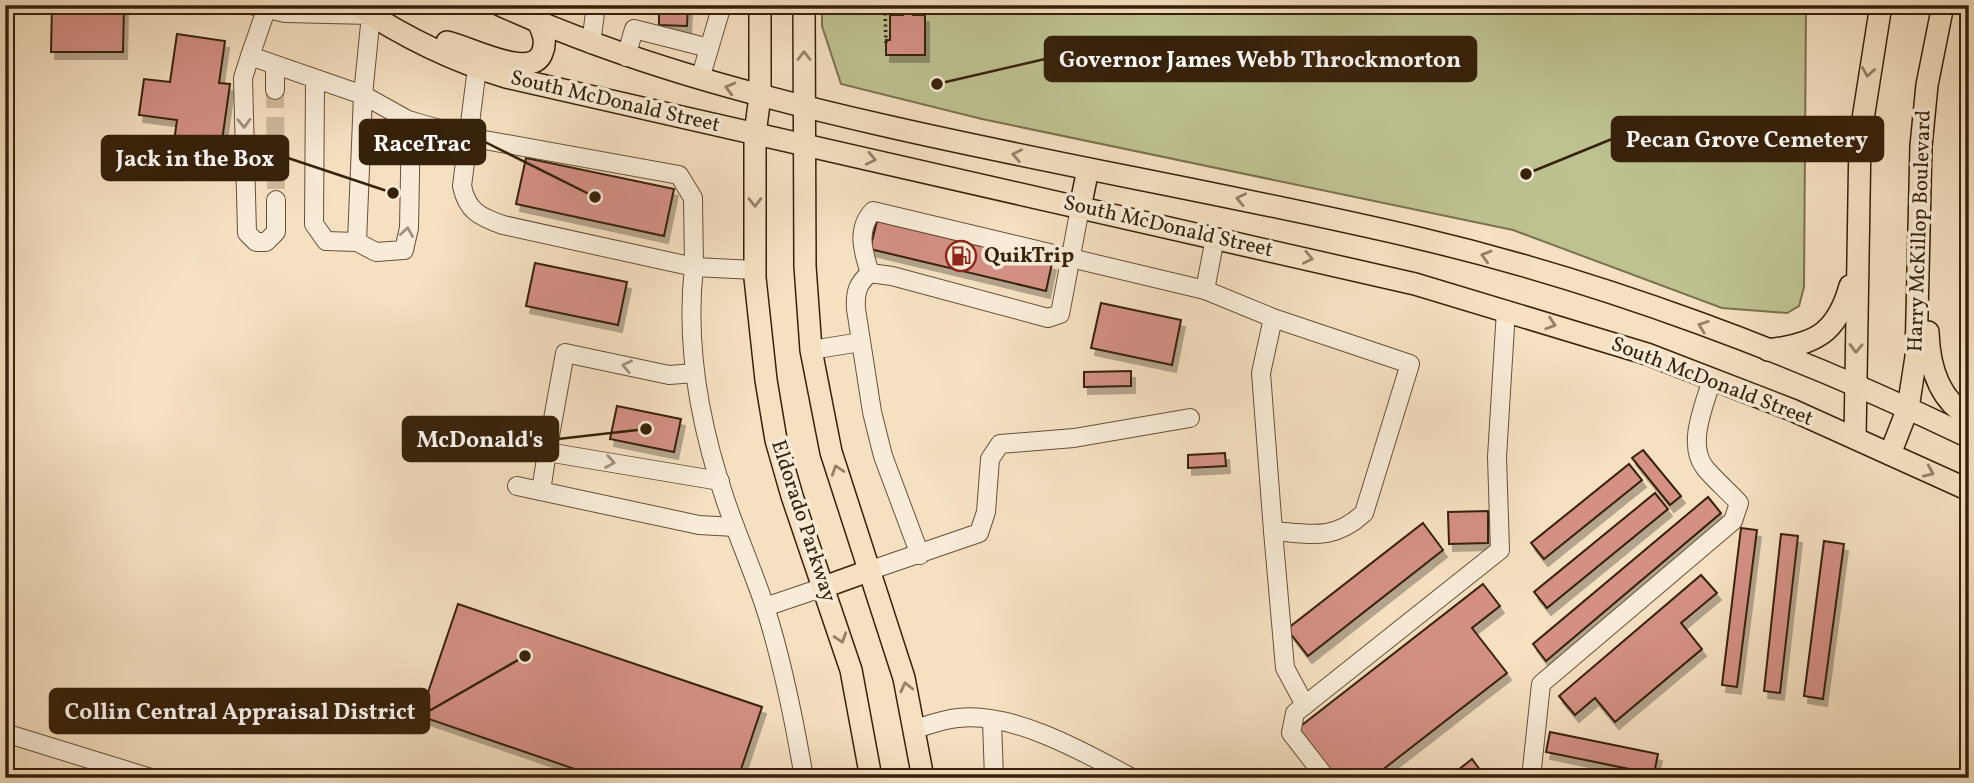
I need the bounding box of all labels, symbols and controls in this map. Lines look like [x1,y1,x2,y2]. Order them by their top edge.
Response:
callout: Governor James Webb Throckmorton [1045,37,1476,81]
text: Governor James Webb Throckmorton [1059,45,1461,77]
one-way arrow [796,51,812,61]
street label: South McDonald Street [507,64,723,140]
one-way arrow [1861,66,1876,78]
one-way arrow [724,82,736,96]
street label: Harry McKillop Boulevard [1901,109,1939,353]
callout: Pecan Grove Cemetery [1612,117,1883,161]
one-way arrow [236,118,252,129]
callout: RaceTrac [360,120,485,164]
text: Pecan Grove Cemetery [1626,125,1868,157]
text: RaceTrac [373,129,471,161]
callout: Jack in the Box [102,136,288,180]
text: Jack in the Box [115,144,274,176]
one-way arrow [1012,149,1024,164]
one-way arrow [865,151,877,166]
street label: South McDonald Street [1060,189,1276,265]
one-way arrow [1235,193,1247,208]
one-way arrow [748,197,763,208]
one-way arrow [400,226,415,238]
fuel station icon: QuikTrip [944,239,978,273]
place label: QuikTrip [984,242,1074,271]
one-way arrow [1480,249,1492,264]
one-way arrow [1302,250,1314,265]
one-way arrow [1544,316,1557,330]
one-way arrow [1697,320,1709,334]
street label: South McDonald Street [1607,330,1817,434]
one-way arrow [1848,344,1864,354]
one-way arrow [621,359,633,374]
callout: McDonald's [403,417,558,461]
text: McDonald's [417,425,543,457]
street label: Eldorado Parkway [763,436,843,606]
one-way arrow [604,454,616,469]
one-way arrow [831,464,845,477]
one-way arrow [1922,464,1934,478]
one-way arrow [832,632,847,644]
one-way arrow [900,681,914,693]
callout: Collin Central Appraisal District [50,689,429,733]
text: Collin Central Appraisal District [65,697,416,729]

